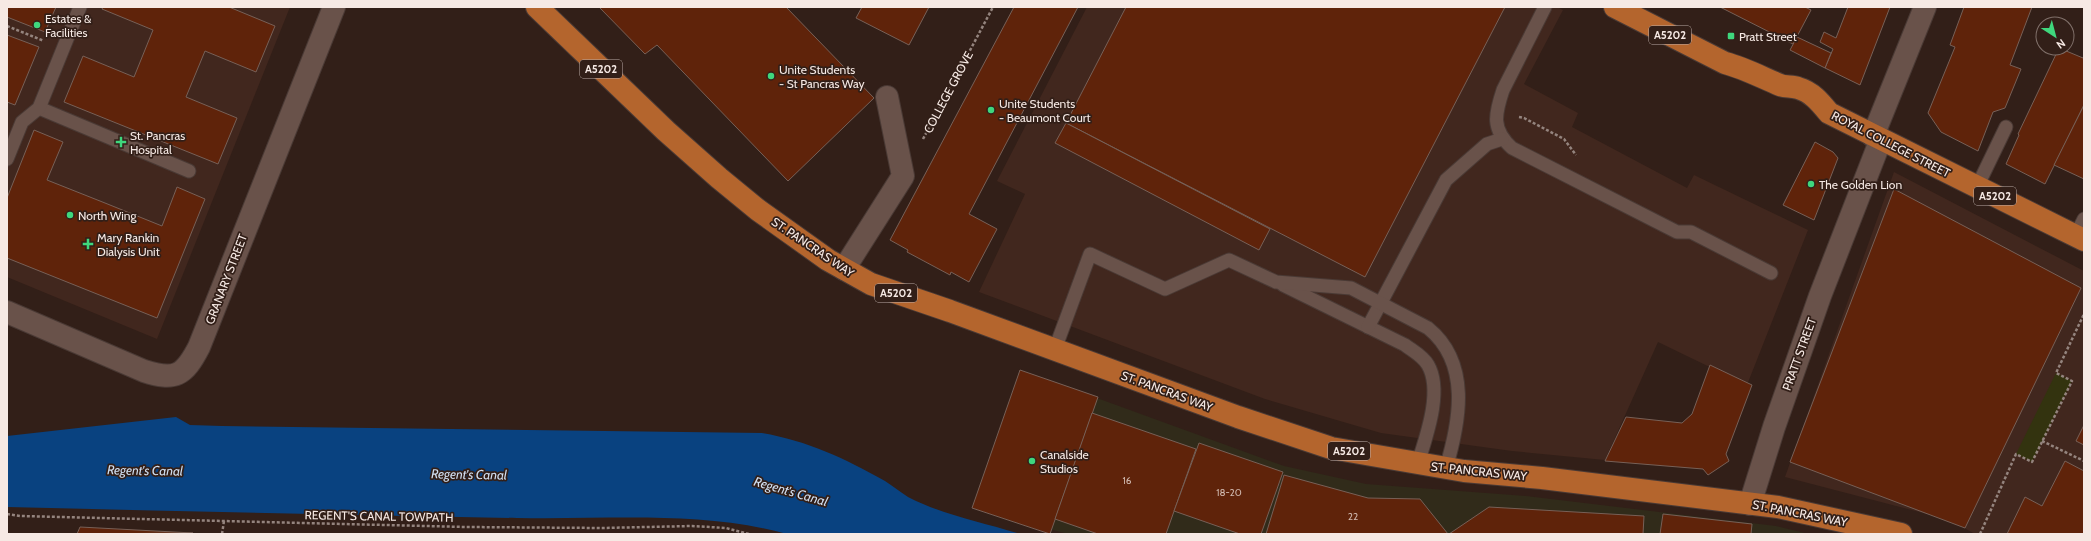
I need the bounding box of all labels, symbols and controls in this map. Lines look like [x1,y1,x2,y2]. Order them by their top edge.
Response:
place label: Estates & Facilities [45,11,92,40]
north arrow [2035,16,2075,56]
marker: Estates & Facilities [32,20,42,30]
road number: A5202 [1649,26,1691,44]
place label: Pratt Street [1739,29,1797,44]
marker: Pratt Street [1726,31,1736,41]
text: N [2054,36,2068,52]
street label: COLLEGE GROVE [920,48,976,136]
road number: A5202 [580,60,622,78]
place label: Unite Students - St Pancras Way [779,62,865,91]
marker: Unite Students - St Pancras Way [766,71,776,81]
place label: Unite Students - Beaumont Court [999,96,1091,125]
marker: Unite Students - Beaumont Court [986,105,996,115]
street label: ROYAL COLLEGE STREET [1829,108,1953,181]
place label: St. Pancras Hospital [130,128,185,157]
marker: St. Pancras Hospital [115,136,127,148]
place label: The Golden Lion [1819,177,1902,192]
marker: The Golden Lion [1806,179,1816,189]
road number: A5202 [1974,187,2016,205]
place label: North Wing [78,208,137,223]
marker: North Wing [65,210,75,220]
street label: ST. PANCRAS WAY [769,214,857,280]
place label: Mary Rankin Dialysis Unit [97,230,160,259]
street label: GRANARY STREET [202,231,250,326]
marker: Mary Rankin Dialysis Unit [82,238,94,250]
road number: A5202 [875,284,917,302]
street label: PRATT STREET [1779,315,1819,393]
street label: ST. PANCRAS WAY [1119,367,1215,415]
road number: A5202 [1328,442,1370,460]
place label: Canalside Studios [1040,447,1089,476]
marker: Canalside Studios [1027,456,1037,466]
street label: ST. PANCRAS WAY [1430,459,1528,484]
water label: Regent's Canal [107,461,183,479]
water label: Regent's Canal [431,465,507,483]
water label: Regent's Canal [752,473,830,509]
house number: 16 [1123,474,1132,487]
house number: 18-20 [1216,486,1242,499]
street label: ST. PANCRAS WAY [1751,496,1849,530]
street label: REGENT'S CANAL TOWPATH [304,507,454,525]
house number: 22 [1348,510,1358,523]

